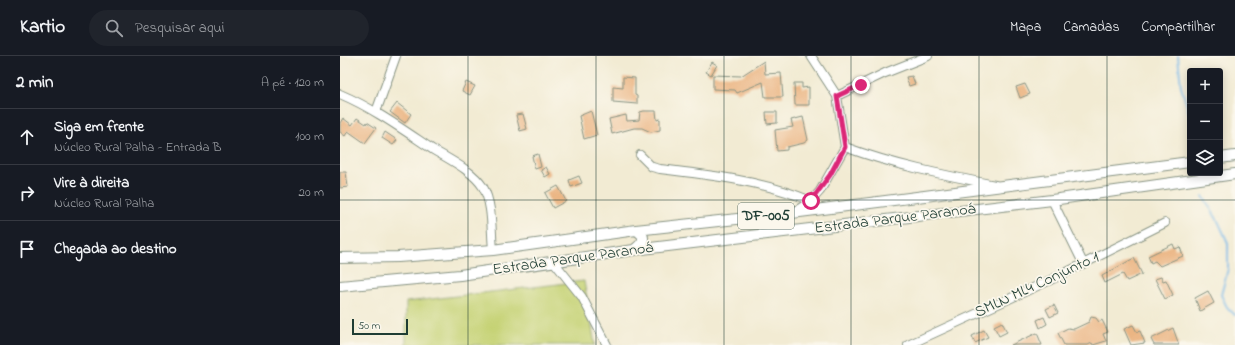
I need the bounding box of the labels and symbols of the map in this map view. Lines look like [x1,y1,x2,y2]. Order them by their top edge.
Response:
route end [852,76,870,94]
route start [802,192,820,210]
street label: Estrada Parque Paranoá [813,197,977,241]
road number: DF-005 [738,203,794,229]
street label: Estrada Parque Paranoá [491,236,655,282]
street label: SMLN ML4 Conjunto 1 [971,246,1103,324]
scale bar [352,317,408,336]

